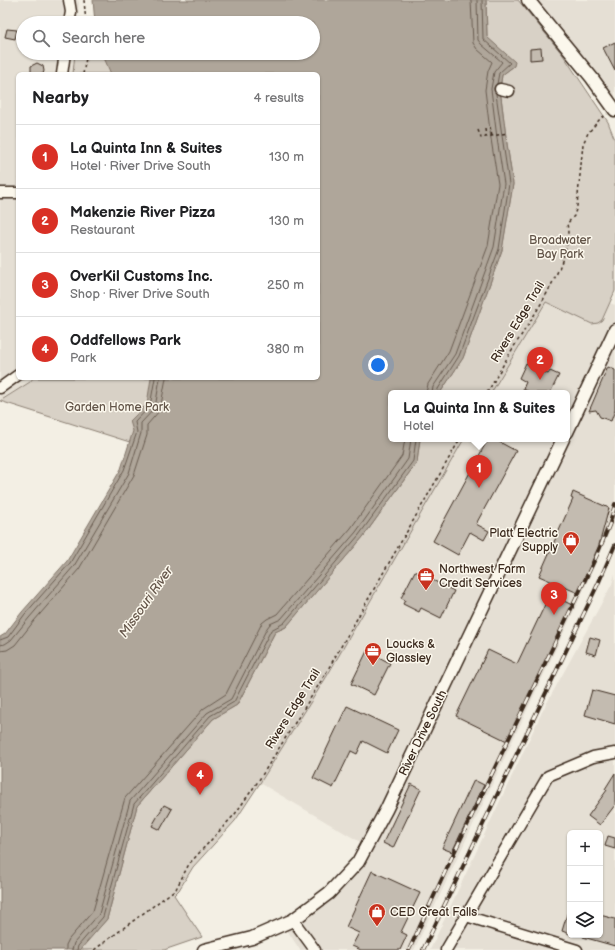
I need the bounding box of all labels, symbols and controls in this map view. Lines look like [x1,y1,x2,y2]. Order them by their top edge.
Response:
search box [16,16,320,60]
icon: search [30,27,52,49]
text: Search here [62,29,145,48]
text: Nearby [32,88,89,108]
text: 4 results [254,90,304,106]
text: La Quinta Inn & Suites [70,139,222,158]
text: 1 [42,149,48,165]
text: 130 m [269,149,304,165]
text: Hotel · River Drive South [70,158,211,174]
text: Makenzie River Pizza [70,203,215,222]
text: 2 [41,213,49,229]
text: 130 m [269,213,304,229]
text: Restaurant [70,222,135,238]
park label: Broadwater Bay Park [529,233,592,262]
text: OverKil Customs Inc. [70,267,212,286]
text: 3 [41,277,49,293]
text: 250 m [267,277,304,293]
street label: Rivers Edge Trail [488,279,548,365]
text: Shop · River Drive South [70,286,210,302]
text: Oddfellows Park [70,331,181,350]
text: 4 [41,341,49,357]
text: 380 m [267,341,304,357]
pin: 2 [527,347,553,380]
text: Park [70,350,96,366]
your location [368,355,388,375]
popup [388,390,570,442]
text: La Quinta Inn & Suites [403,399,555,418]
park label: Garden Home Park [65,400,169,415]
text: Hotel [403,418,434,434]
pin: 1 [466,455,492,488]
place label: Platt Electric Supply [489,526,559,555]
shop icon: Platt Electric Supply [561,530,581,555]
water label: Missouri River [116,562,177,641]
place label: Northwest Farm Credit Services [439,562,525,591]
office icon: Northwest Farm Credit Services [416,566,436,591]
pin: 3 [541,582,567,615]
place label: Loucks & Glassley [386,637,435,666]
office icon: Loucks & Glassley [363,641,383,666]
street label: Rivers Edge Trail [262,666,324,752]
street label: River Drive South [396,687,450,778]
pin: 4 [187,762,213,795]
map controls [567,830,603,938]
button: + [567,830,603,866]
button: − [567,866,603,902]
shop icon: CED Great Falls [367,902,387,927]
button: layers [567,902,603,938]
place label: CED Great Falls [390,905,477,920]

